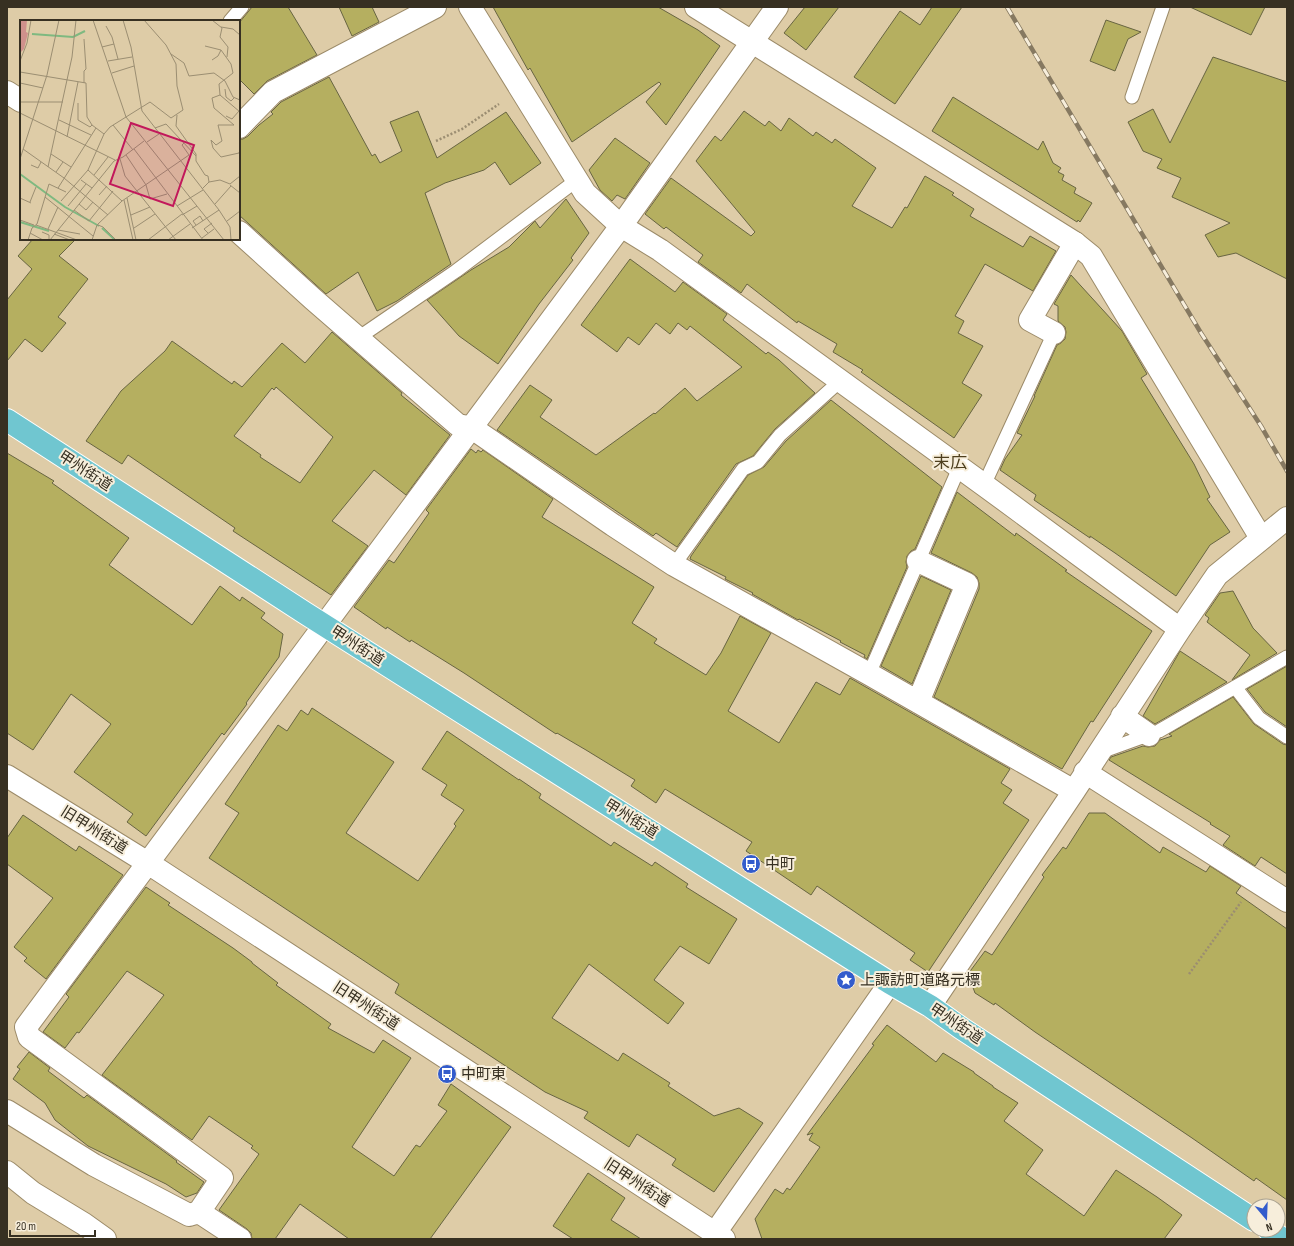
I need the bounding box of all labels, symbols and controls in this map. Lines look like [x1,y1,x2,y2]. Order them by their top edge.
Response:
inset map [20,20,240,240]
street label: 甲州街道 [55,447,115,495]
district label: 末広 [933,453,967,473]
street label: 甲州街道 [327,622,387,670]
street label: 甲州街道 [601,795,661,843]
street label: 旧甲州街道 [57,802,131,858]
bus stop icon: 中町 [740,853,762,875]
place label: 中町 [765,855,795,874]
place icon: 上諏訪町道路元標 [835,969,857,991]
place label: 上諏訪町道路元標 [860,971,980,990]
street label: 旧甲州街道 [329,978,403,1034]
street label: 甲州街道 [926,999,986,1049]
bus stop icon: 中町東 [436,1063,458,1085]
place label: 中町東 [461,1065,506,1084]
street label: 旧甲州街道 [600,1155,674,1211]
north arrow [1246,1198,1286,1238]
scale bar [10,1212,95,1238]
text: 20 m [16,1219,36,1234]
text: N [1264,1220,1274,1234]

